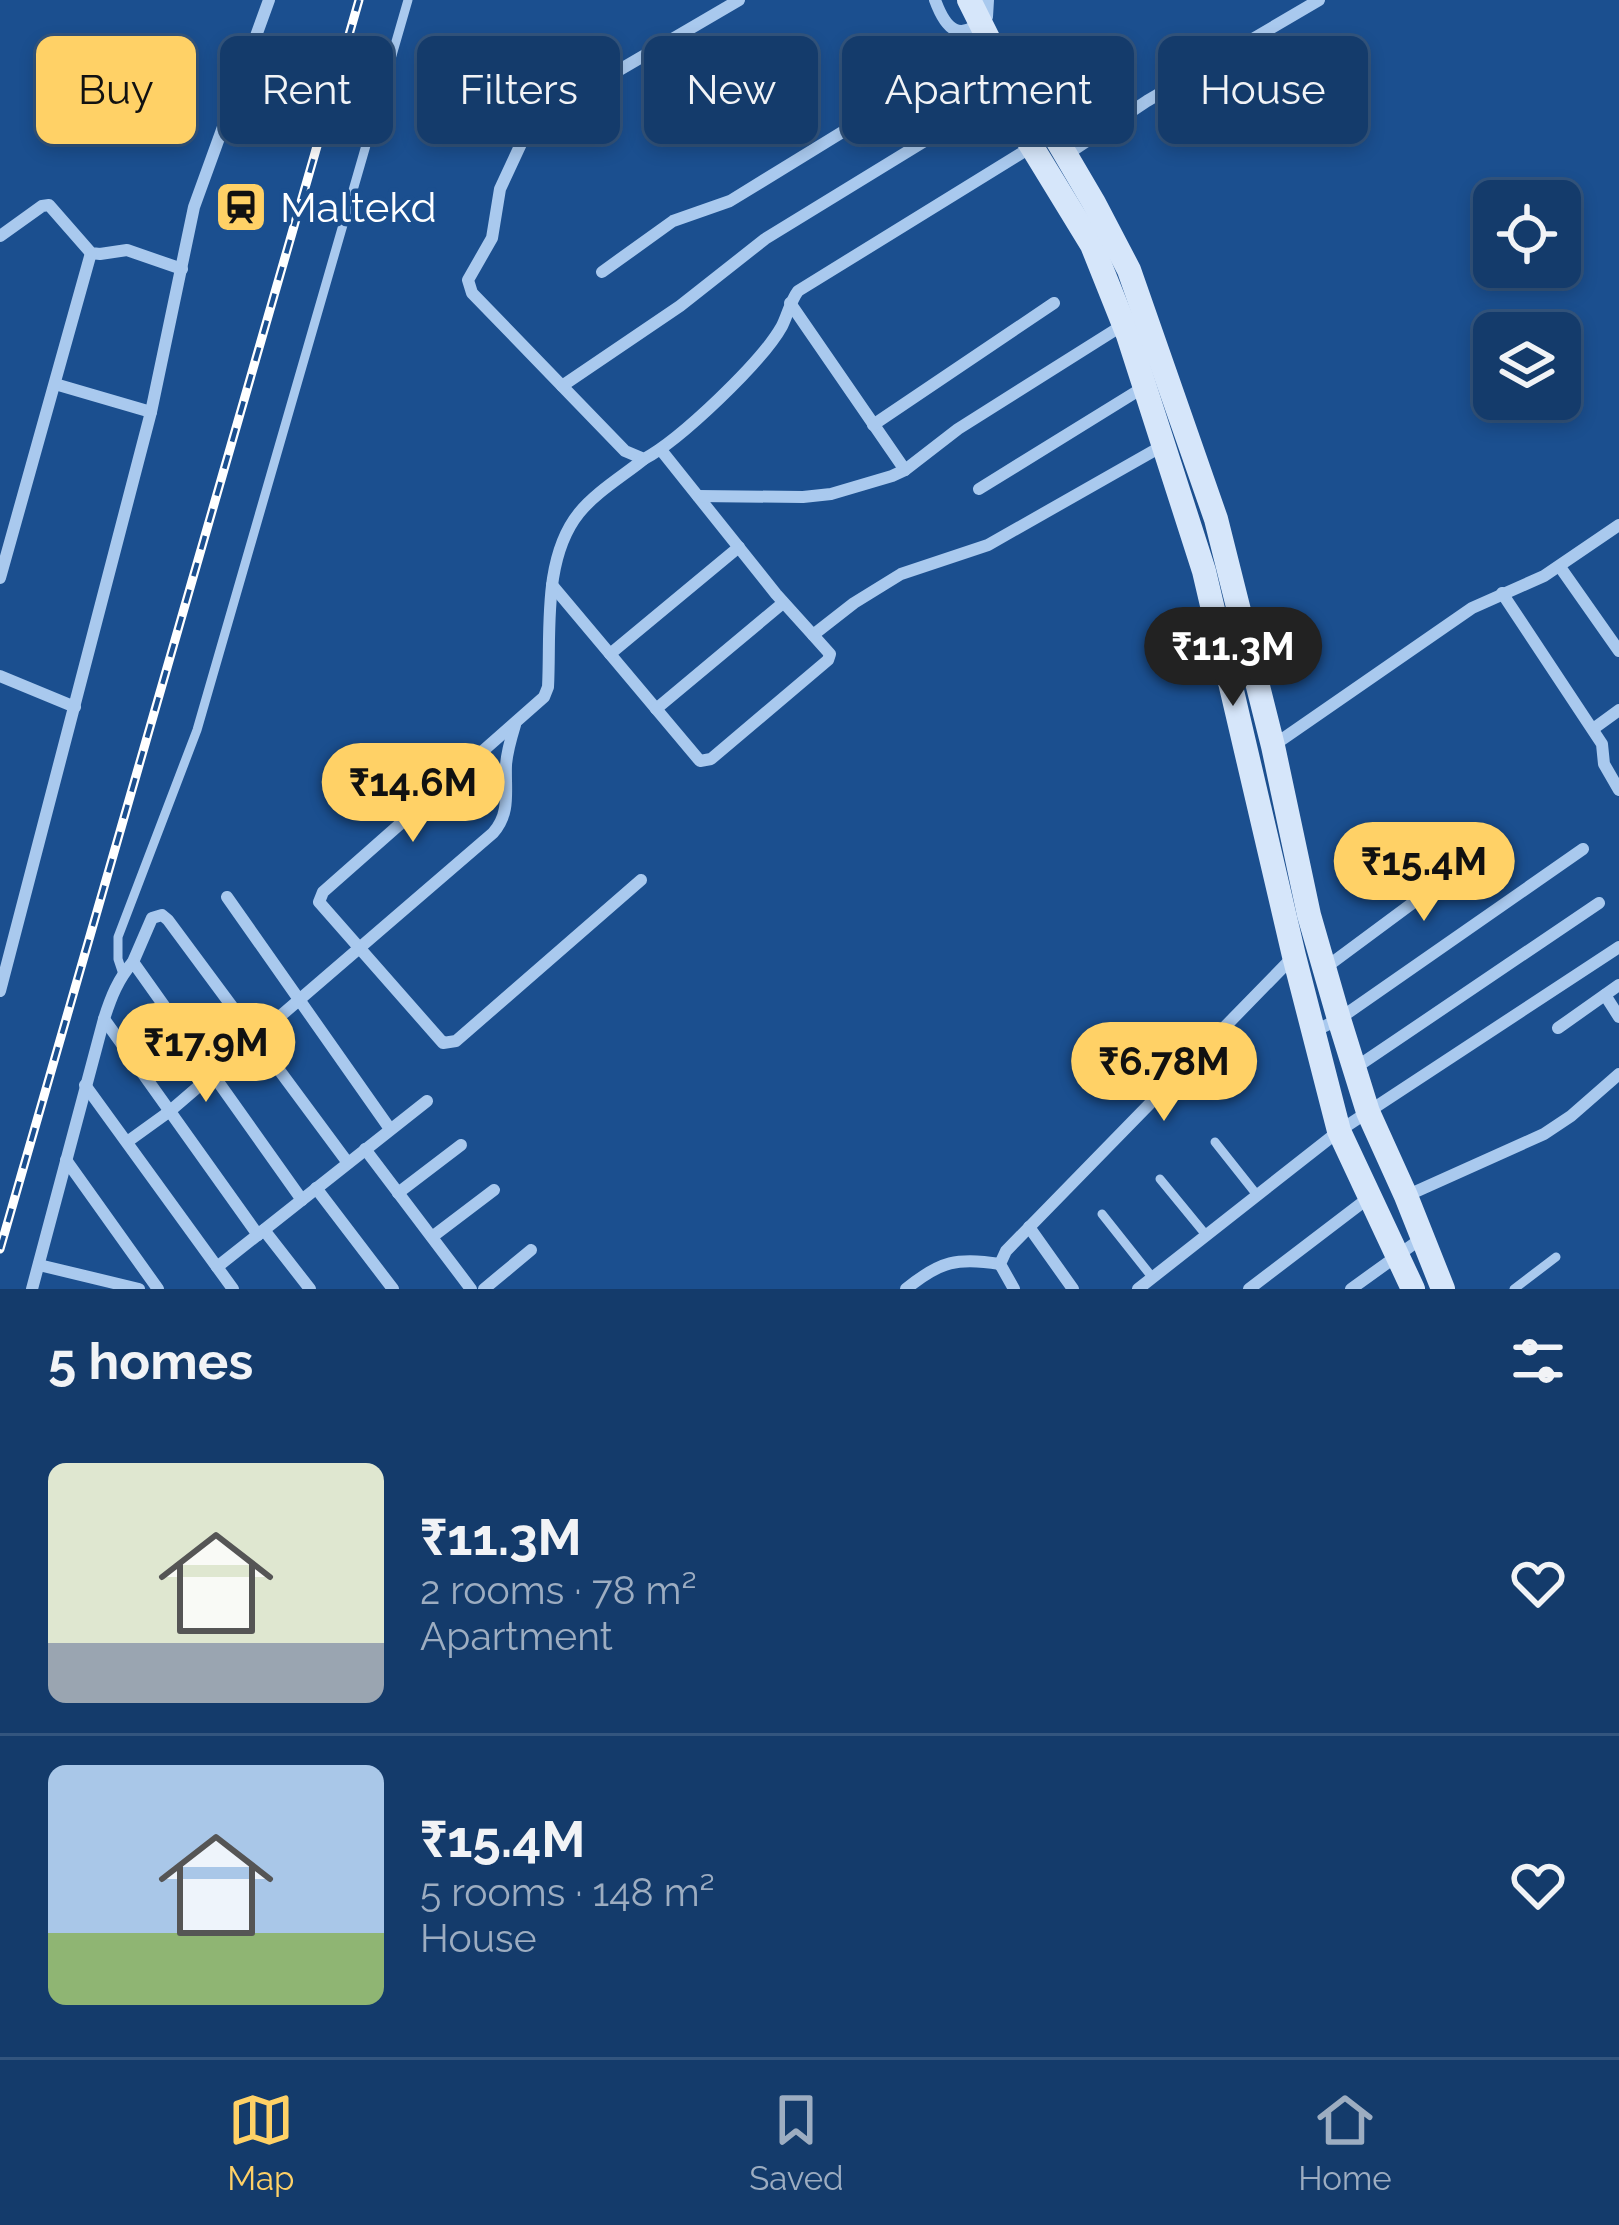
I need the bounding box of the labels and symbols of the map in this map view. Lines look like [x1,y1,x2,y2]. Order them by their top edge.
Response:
station icon: Maltekd [213,179,269,235]
place label: Maltekd [280,183,437,232]
pin: ₹11.3M [1135,607,1331,709]
pin: ₹14.6M [315,743,511,845]
pin: ₹15.4M [1326,822,1522,924]
pin: ₹17.9M [108,1003,304,1105]
pin: ₹6.78M [1066,1022,1262,1124]

